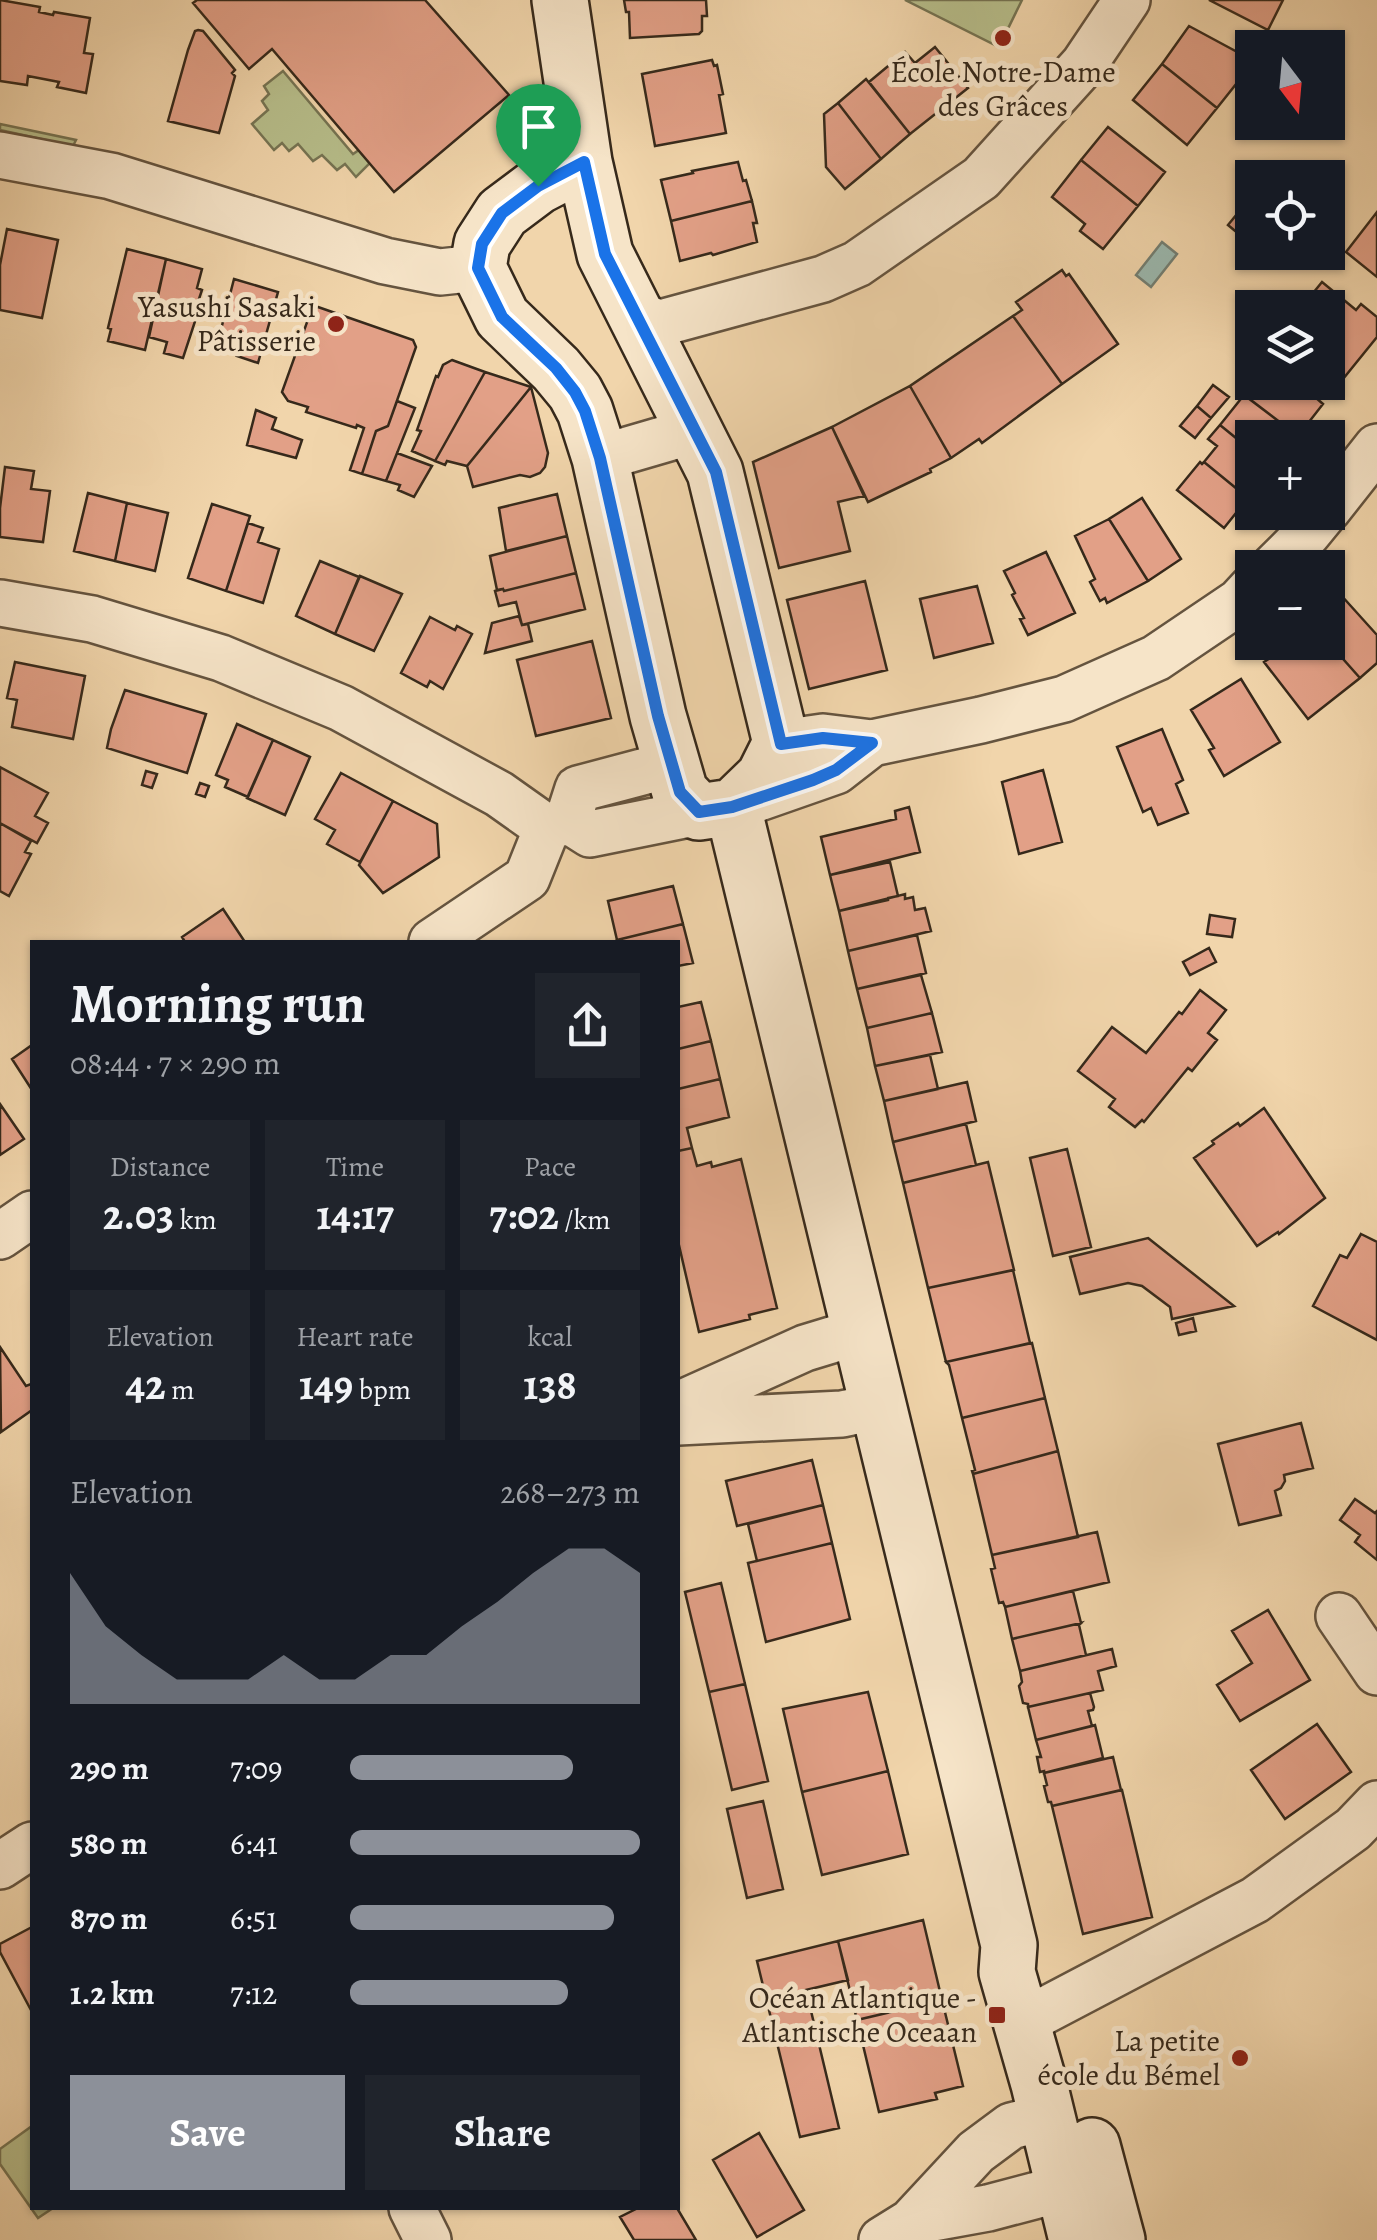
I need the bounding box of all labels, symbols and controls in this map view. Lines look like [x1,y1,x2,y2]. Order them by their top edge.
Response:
marker: École Notre-Dame des Grâces [992,27,1014,49]
north arrow [1235,30,1345,140]
map controls [1235,30,1345,660]
place label: École Notre-Dame des Grâces [890,52,1116,126]
pin [496,84,581,187]
icon: arrive [511,99,566,154]
button: locate [1235,160,1345,270]
place label: Yasushi Sasaki Pâtisserie [137,287,316,361]
button: layers [1235,290,1345,400]
marker: Yasushi Sasaki Pâtisserie [325,313,347,335]
button: + [1235,420,1345,530]
button: − [1235,550,1345,660]
text: Morning run [70,966,365,1041]
button: share [535,973,640,1078]
text: 08:44 · 7 × 290 m [70,1041,280,1085]
text: Distance [110,1148,210,1186]
text: Time [326,1148,384,1186]
text: Pace [524,1148,576,1186]
text: 2.03 [103,1186,174,1243]
text: 14:17 [316,1186,394,1243]
text: 7:02 [489,1186,559,1243]
text: km [174,1201,217,1239]
text: /km [559,1201,611,1239]
text: Elevation [106,1318,214,1356]
text: Heart rate [297,1318,413,1356]
text: kcal [528,1318,572,1356]
text: 42 [126,1356,166,1413]
text: 149 [299,1356,353,1413]
text: 138 [523,1356,577,1413]
text: m [166,1371,194,1409]
text: bpm [353,1371,411,1409]
text: Elevation [70,1470,193,1514]
text: 268–273 m [500,1470,640,1514]
text: 290 m [70,1746,149,1790]
text: 7:09 [230,1746,283,1790]
text: 580 m [70,1821,148,1865]
text: 6:41 [230,1821,278,1865]
text: 870 m [70,1896,148,1940]
text: 6:51 [230,1896,277,1940]
text: 1.2 km [70,1971,155,2015]
text: 7:12 [230,1971,277,2015]
place label: Océan Atlantique - Atlantische Oceaan [741,1978,977,2052]
marker: Océan Atlantique - Atlantische Oceaan [986,2004,1008,2026]
place label: La petite école du Bémel [1038,2021,1220,2095]
marker: La petite école du Bémel [1229,2047,1251,2069]
button: Save [70,2075,345,2190]
button: Share [365,2075,640,2190]

